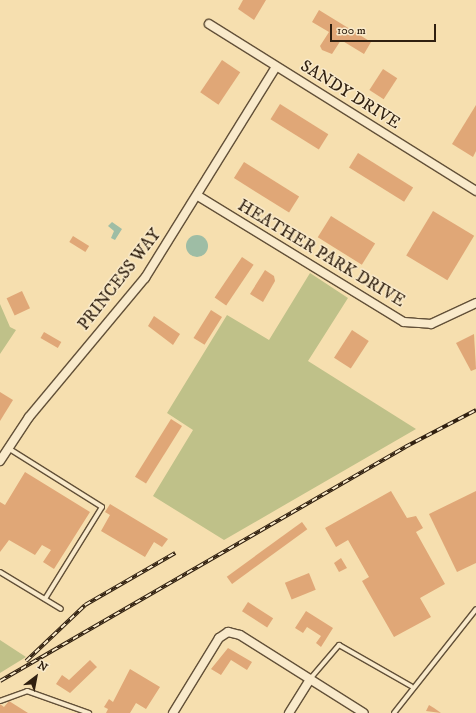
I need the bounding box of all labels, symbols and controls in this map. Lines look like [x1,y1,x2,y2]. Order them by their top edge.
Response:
scale bar [332,16,438,42]
text: 100 m [337,23,366,38]
street label: SANDY DRIVE [296,56,404,134]
street label: HEATHER PARK DRIVE [234,196,408,312]
street label: PRINCESS WAY [74,225,166,335]
north arrow [16,657,56,697]
text: N [35,658,50,675]

